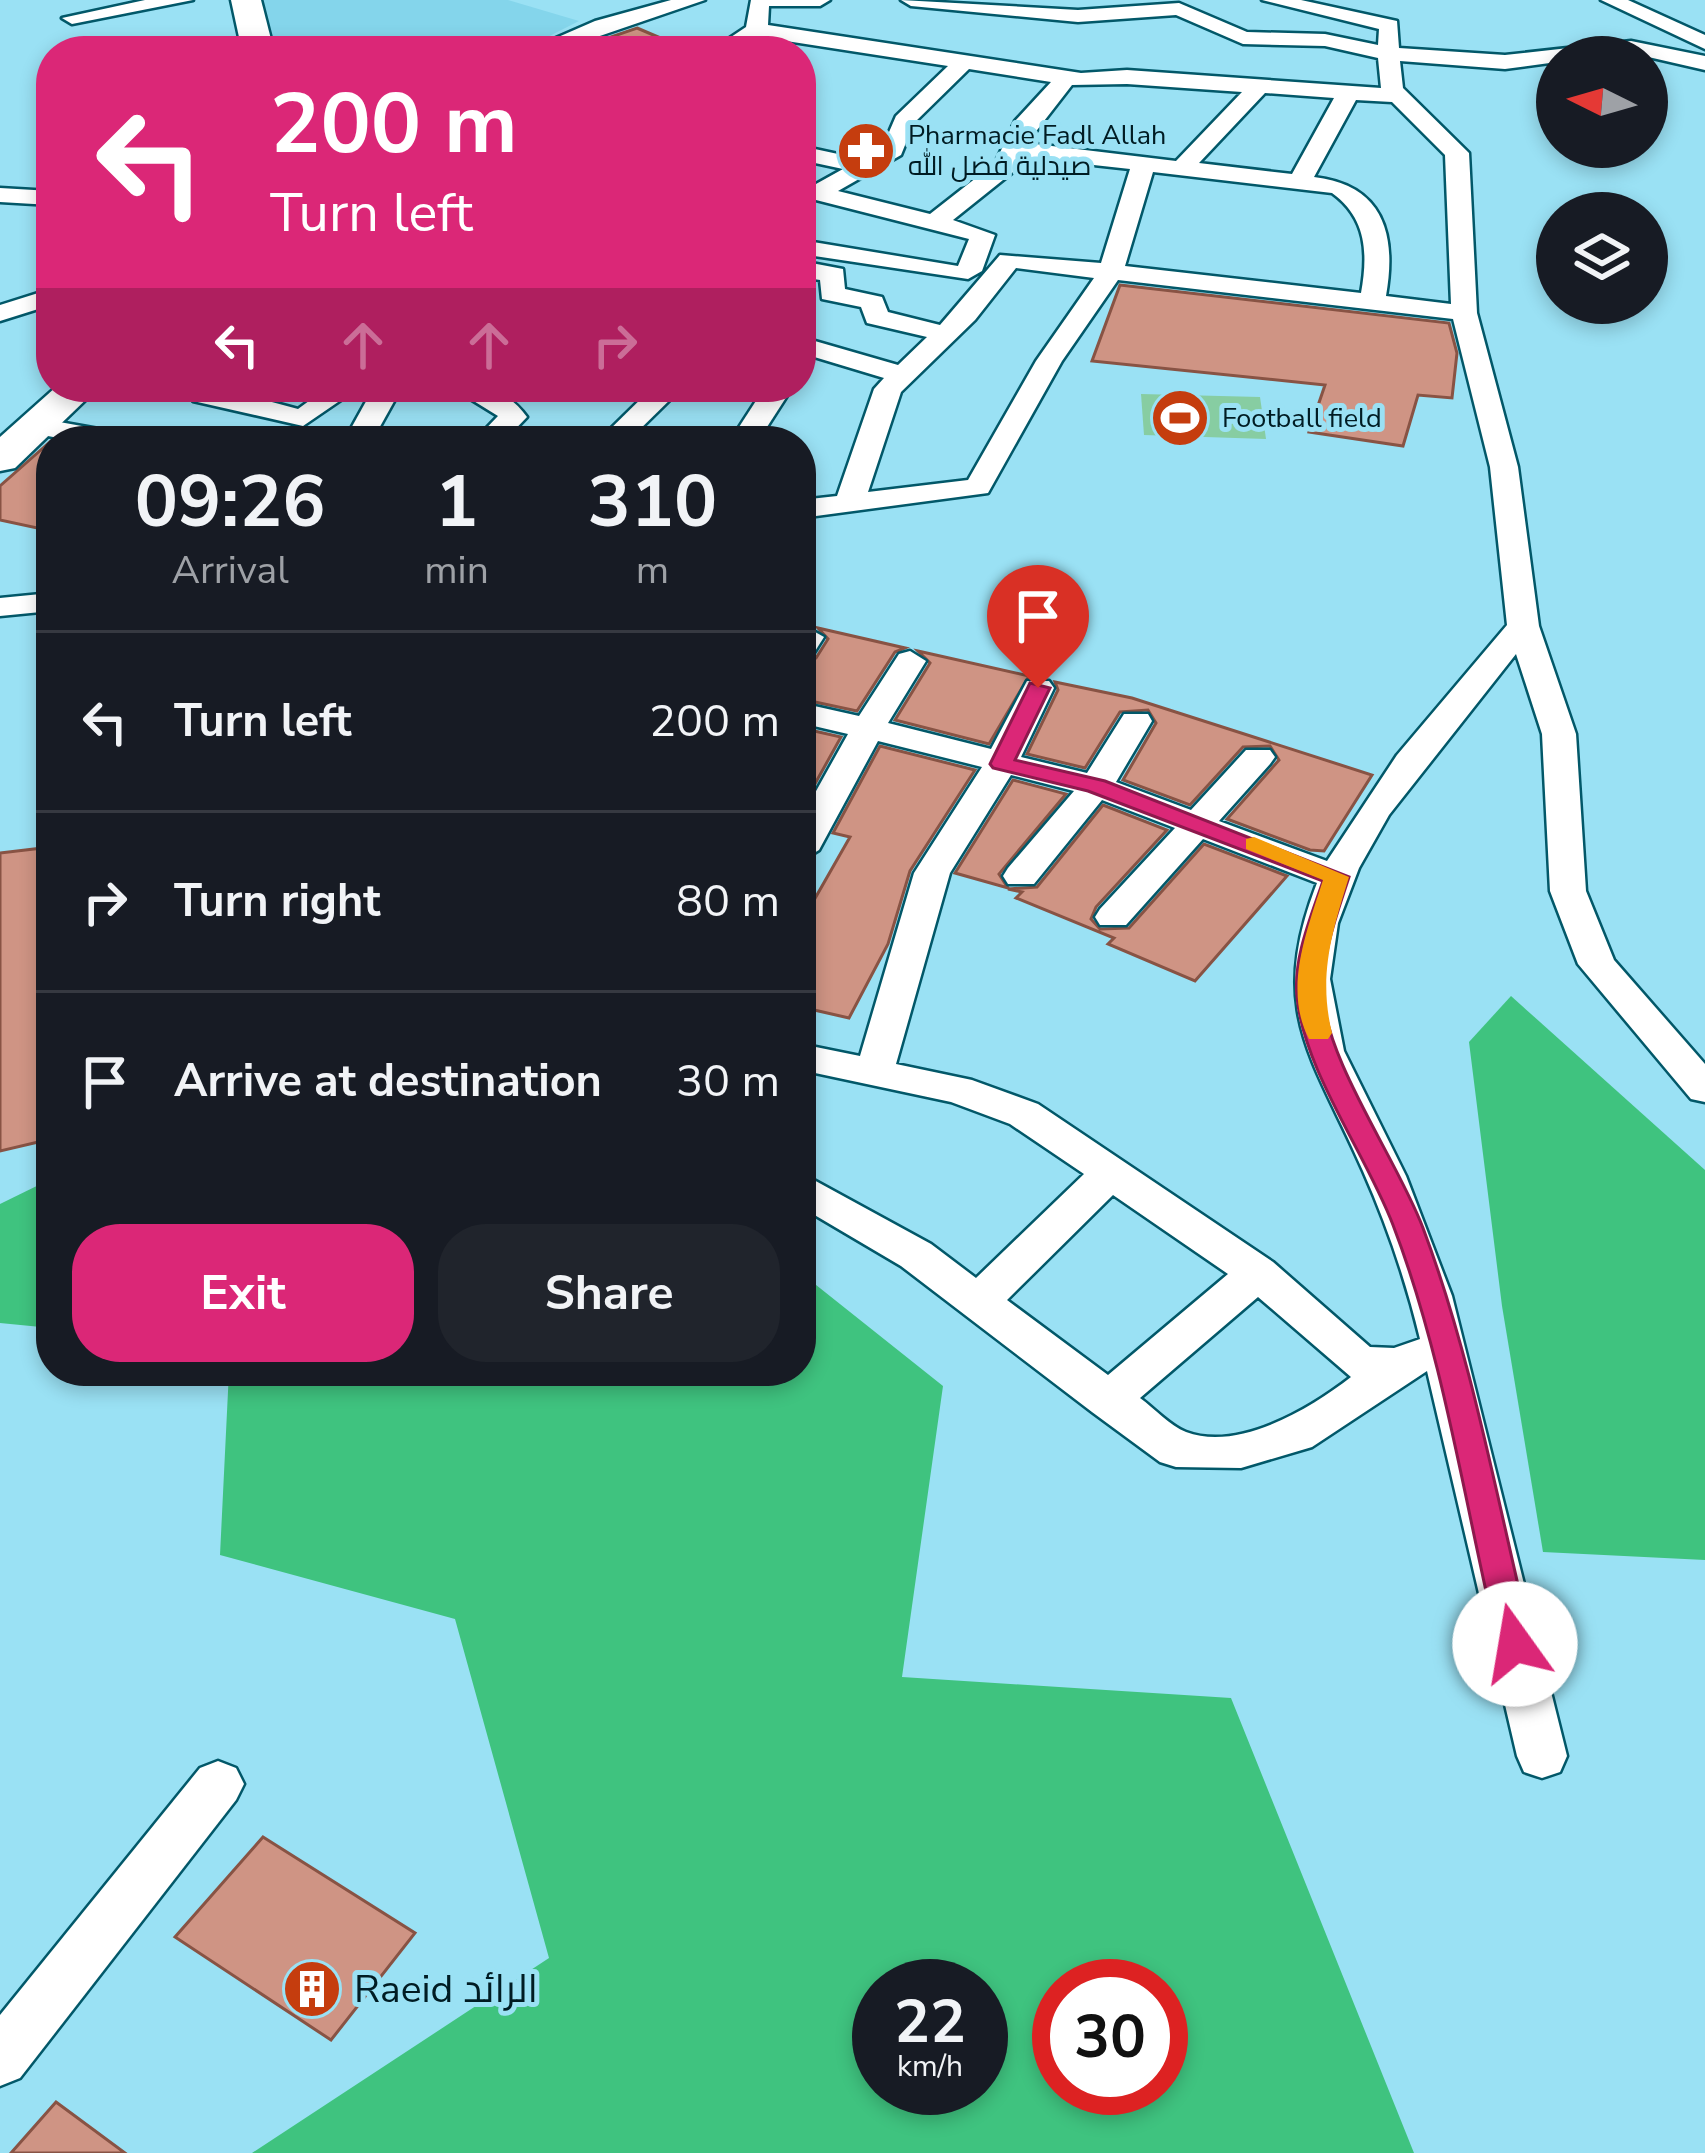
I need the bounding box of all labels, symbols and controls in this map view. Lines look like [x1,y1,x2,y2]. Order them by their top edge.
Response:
north arrow [1536,36,1668,168]
map controls [1536,36,1668,324]
text: 200 m [270,67,518,182]
icon: left [72,84,228,240]
place label: Pharmacie Fadl Allah صيدلية فضل الله [908,117,1166,185]
pharmacy icon: Pharmacie Fadl Allah صيدلية فضل الله [835,120,897,182]
text: Turn left [270,176,473,250]
button: layers [1536,192,1668,324]
icon: left [204,312,270,378]
icon: ahead [330,312,396,378]
icon: ahead [456,312,522,378]
icon: right [582,312,648,378]
sports icon: Football field [1149,387,1211,449]
place label: Football field [1222,400,1382,437]
text: 09:26 [135,453,325,551]
text: 1 [435,453,478,551]
text: 310 [588,453,717,551]
text: Arrival [171,544,289,597]
text: min [424,544,489,597]
text: m [636,544,669,597]
pin [987,565,1089,688]
icon: arrive [1005,583,1071,649]
icon: left [72,689,138,755]
text: Turn left [174,691,352,752]
text: 200 m [649,691,780,752]
icon: right [72,869,138,935]
text: Turn right [174,871,381,932]
text: 80 m [676,871,780,932]
icon: arrive [72,1049,138,1115]
text: Arrive at destination [174,1051,602,1112]
text: 30 m [676,1051,780,1112]
button: Exit [72,1224,414,1362]
button: Share [438,1224,780,1362]
position arrow [1452,1581,1578,1707]
building icon: Raeid الرائد [281,1958,343,2020]
speed limit sign: 30 [1032,1959,1188,2115]
place label: Raeid الرائد [354,1963,538,2016]
text: 22 [894,1981,966,2063]
text: km/h [897,2046,963,2087]

